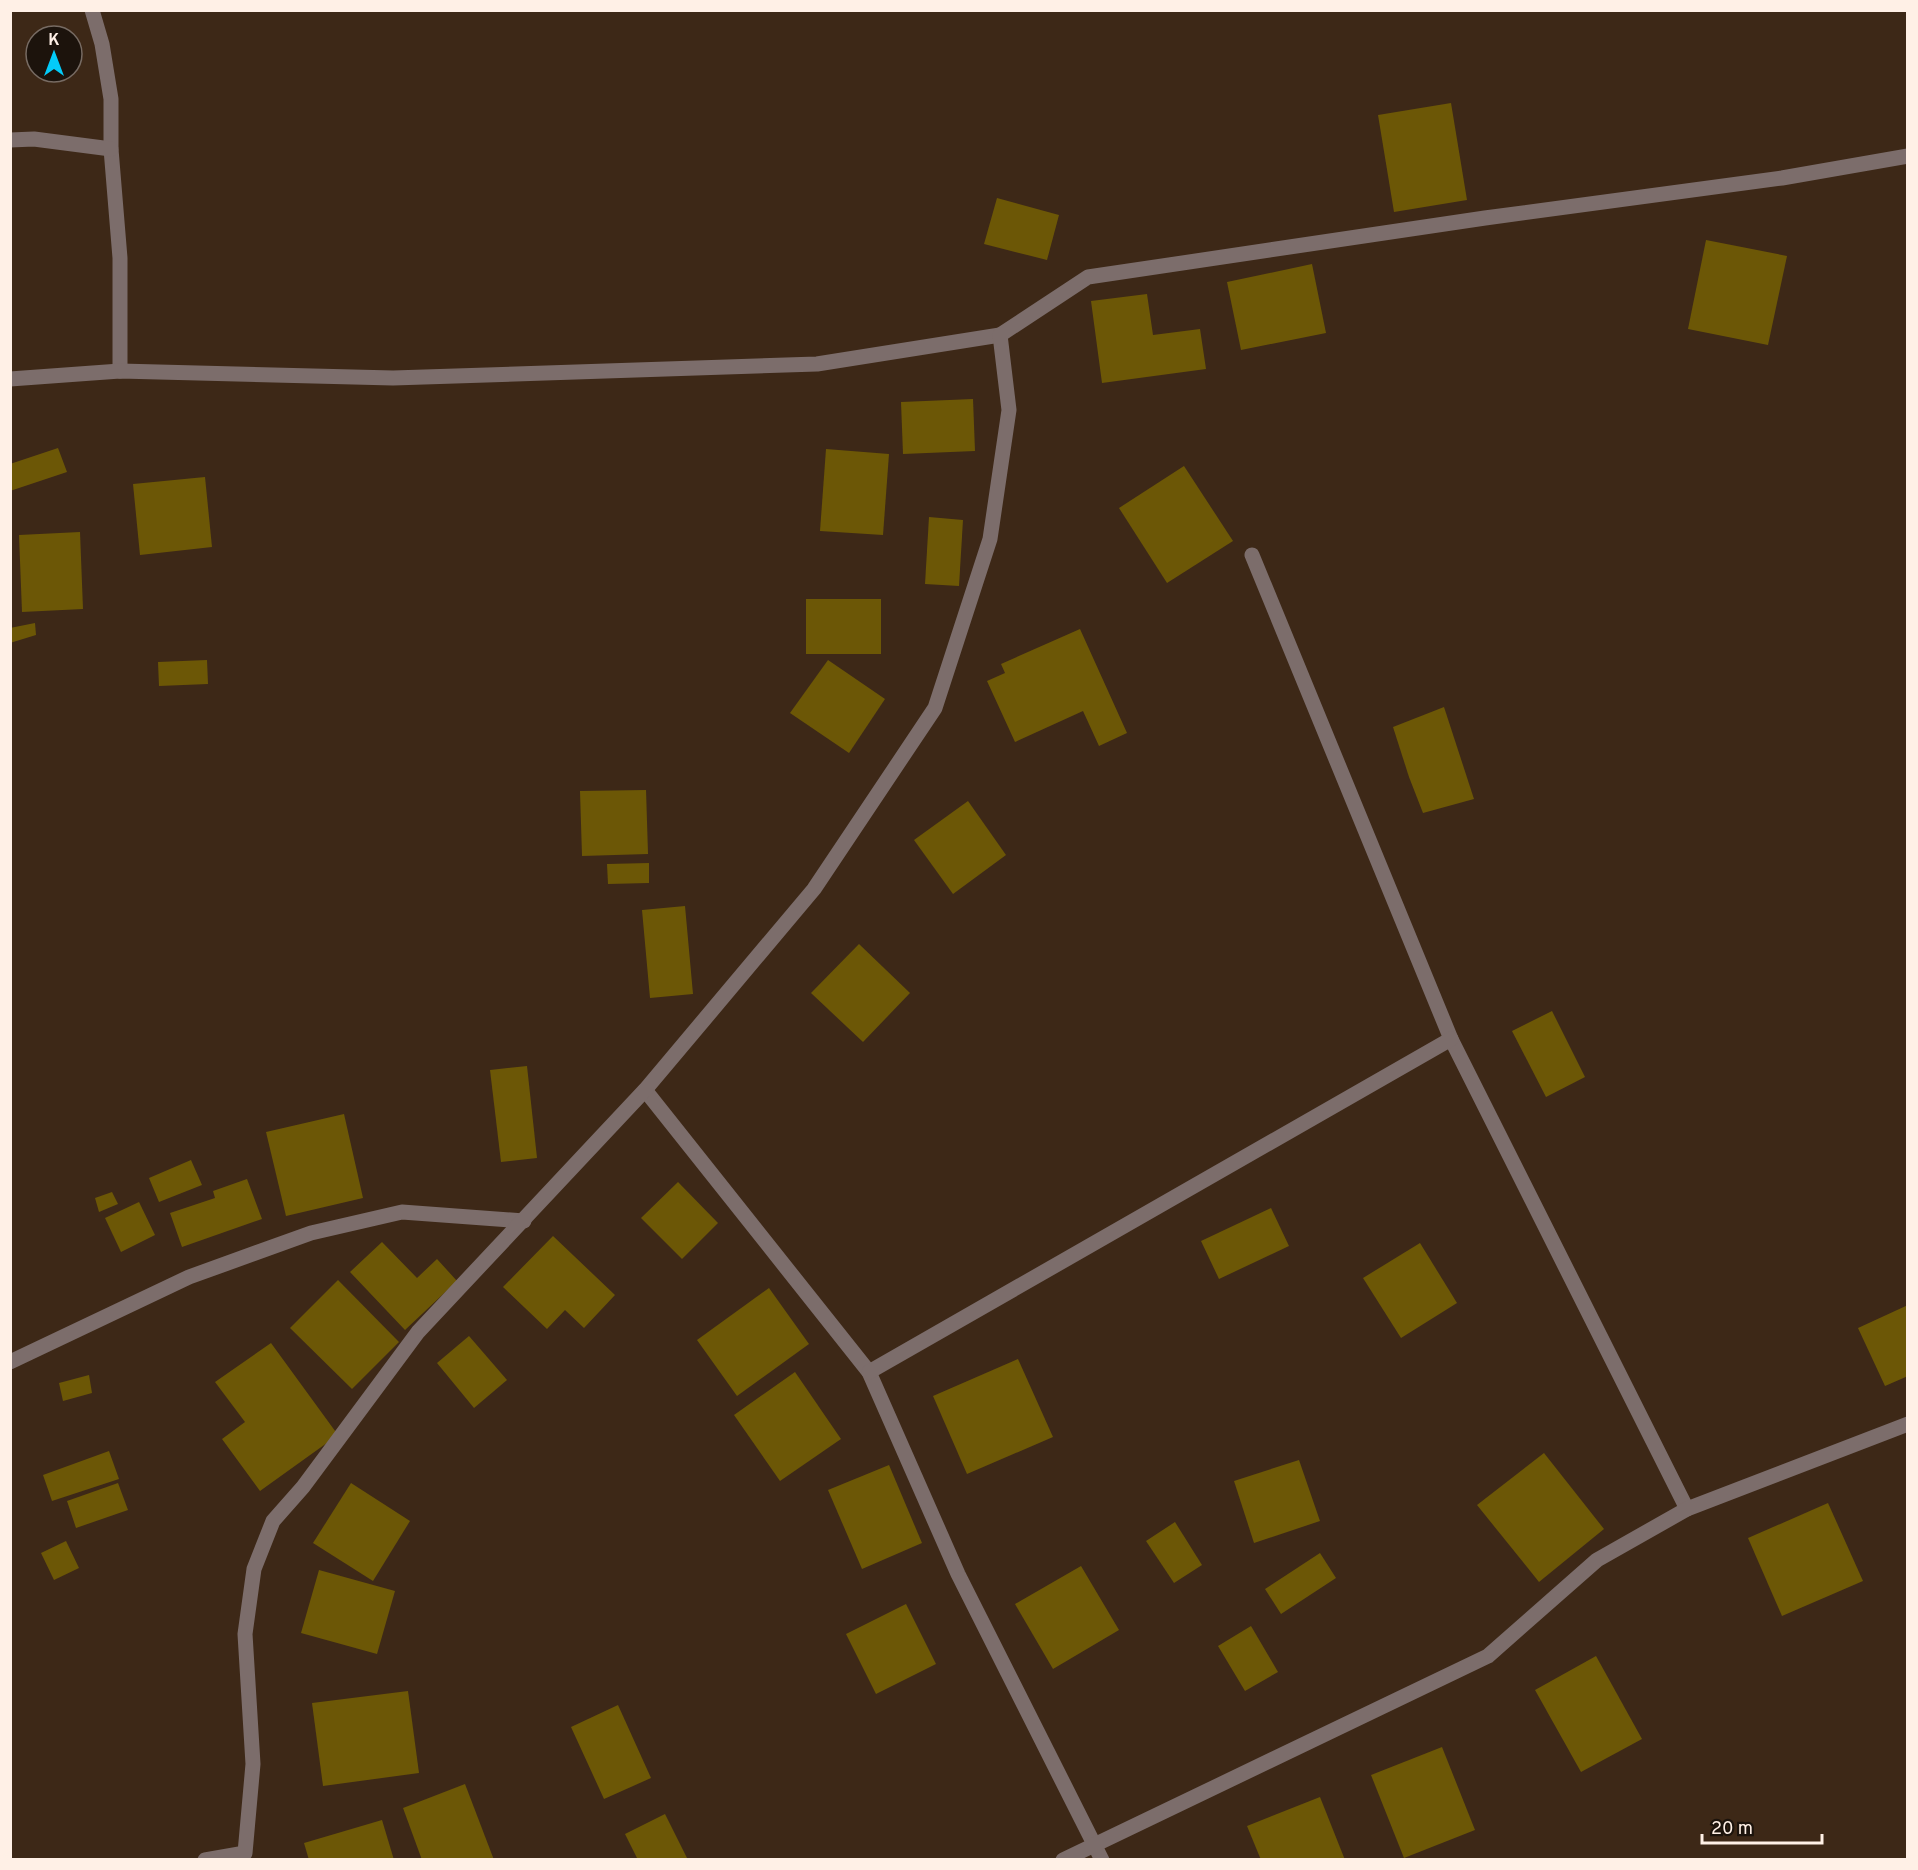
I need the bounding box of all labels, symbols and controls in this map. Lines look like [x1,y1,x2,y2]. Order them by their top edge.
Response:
north arrow [24,24,84,84]
text: K [48,31,60,51]
scale bar [1702,1807,1822,1845]
text: 20 m [1711,1818,1753,1841]

